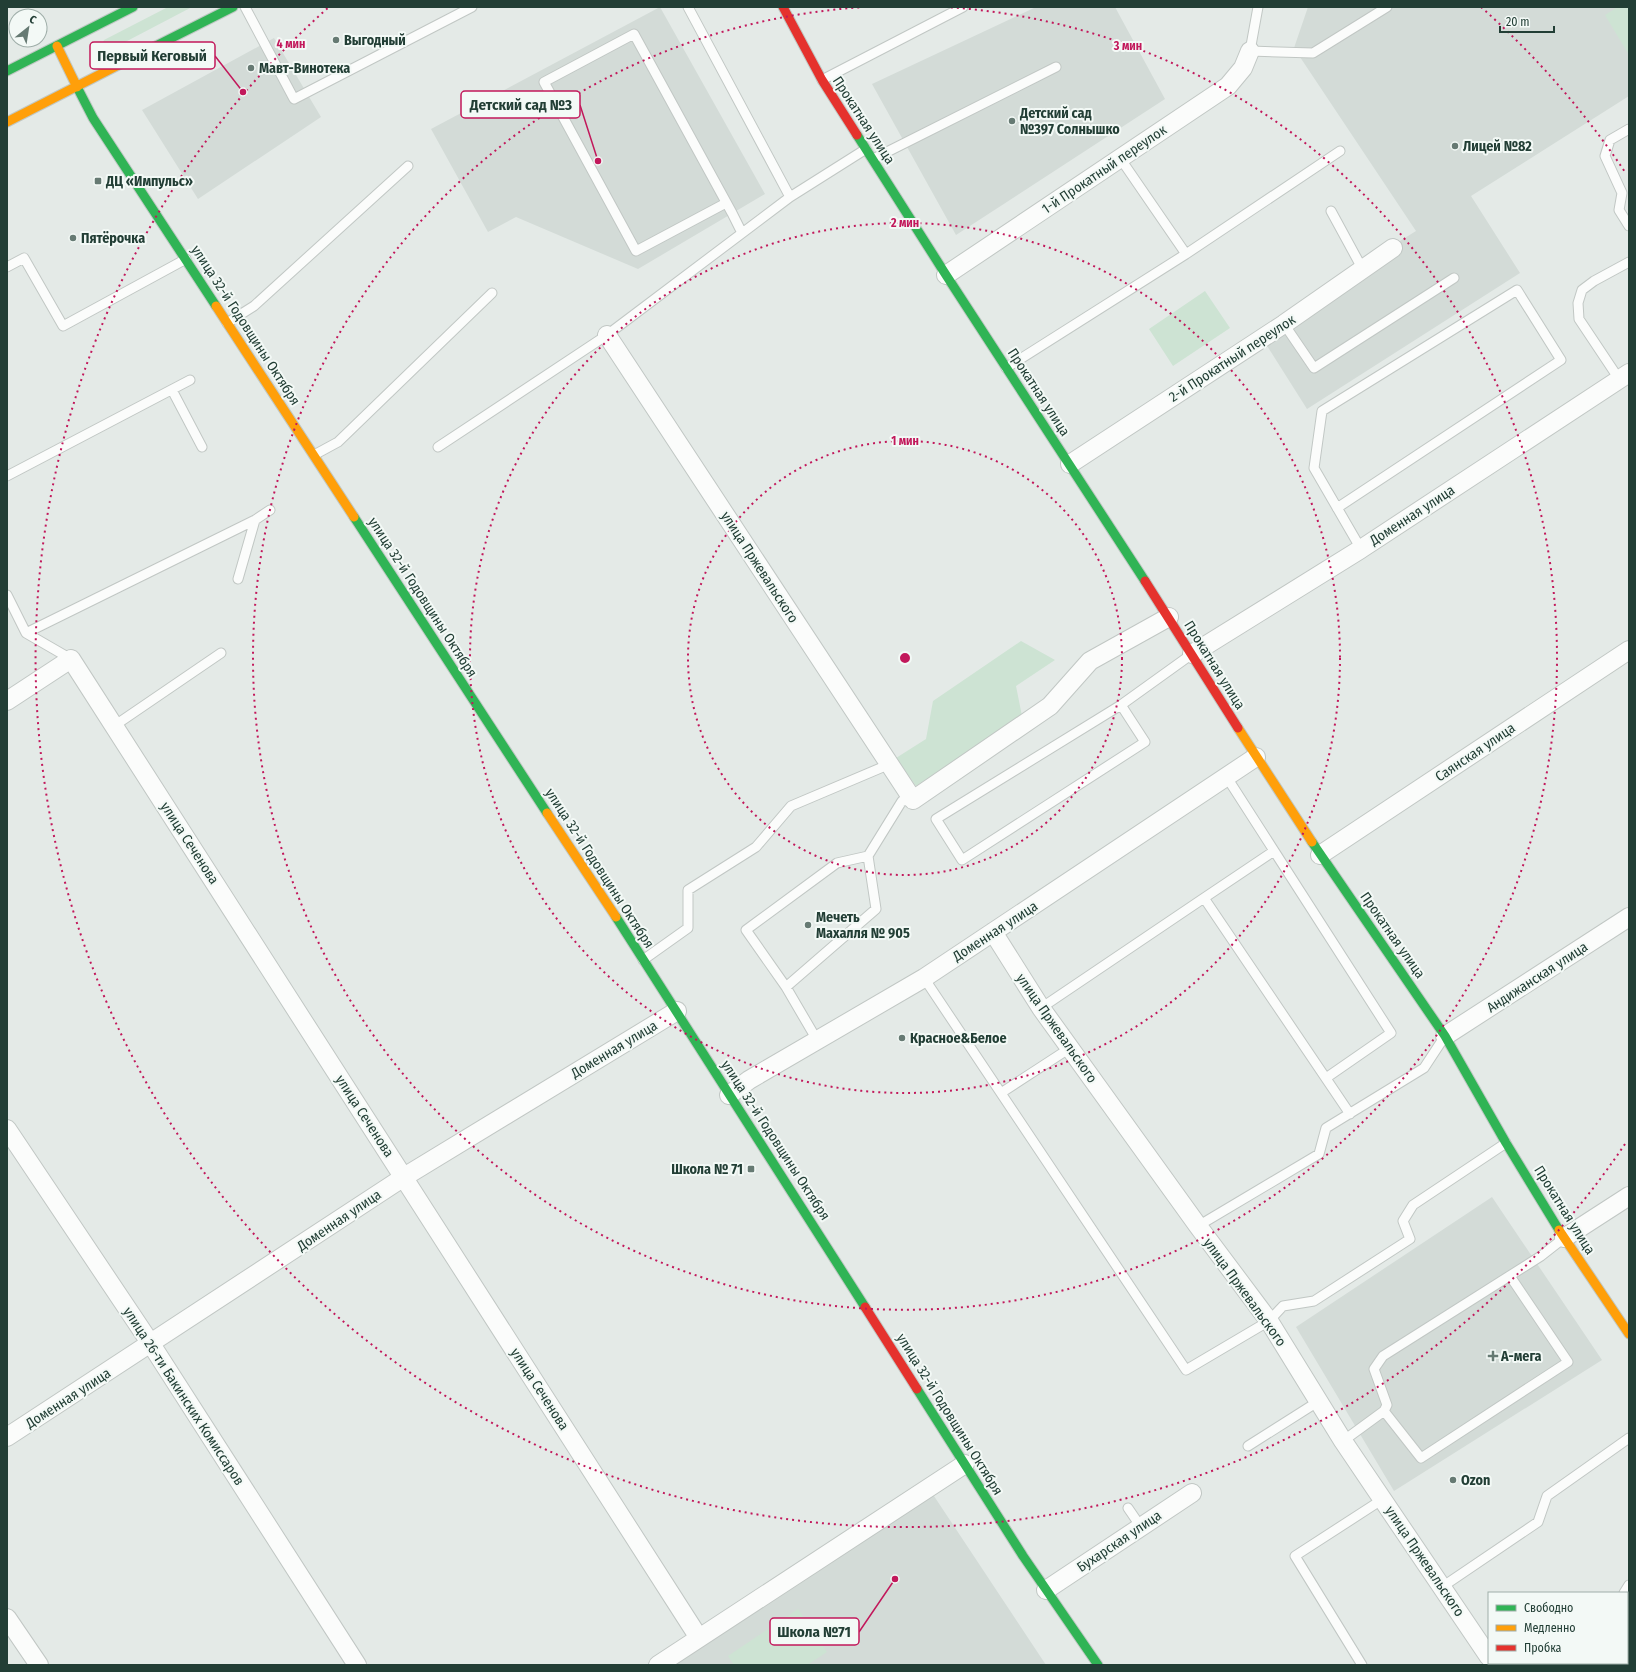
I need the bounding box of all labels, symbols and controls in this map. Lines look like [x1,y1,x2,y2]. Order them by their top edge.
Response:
north arrow [8,8,48,48]
scale bar [1500,8,1554,34]
text: С [27,13,39,27]
text: 20 m [1506,15,1530,29]
place label: Выгодный [344,32,406,49]
marker: Выгодный [331,35,341,45]
text: 4 мин [277,37,305,51]
text: 3 мин [1113,39,1142,53]
callout: Первый Кеговый [90,42,215,69]
text: Первый Кеговый [97,47,207,65]
place label: Мавт-Винотека [259,60,350,77]
marker: Мавт-Винотека [246,63,256,73]
street label: Прокатная улица [829,73,898,168]
callout: Детский сад №3 [461,91,580,118]
text: Детский сад №3 [469,96,572,114]
place label: Детский сад №397 Солнышко [1019,105,1120,138]
marker: Детский сад №397 Солнышко [1007,116,1017,126]
street label: 1-й Прокатный переулок [1039,121,1170,217]
place label: Лицей №82 [1463,138,1532,155]
marker: Лицей №82 [1450,141,1460,151]
place label: ДЦ «Импульс» [105,173,193,190]
marker: ДЦ «Импульс» [93,176,103,186]
text: 2 мин [890,216,919,230]
place label: Пятёрочка [81,230,145,247]
marker: Пятёрочка [68,233,78,243]
street label: улица 32-й Годовщины Октября [187,242,304,408]
street label: 2-й Прокатный переулок [1166,311,1299,406]
street label: Прокатная улица [1004,345,1073,440]
text: 1 мин [891,434,919,448]
street label: Доменная улица [1366,482,1458,550]
street label: улица Пржевальского [717,508,802,626]
street label: улица 32-й Годовщины Октября [364,514,481,680]
street label: Прокатная улица [1180,618,1249,713]
centre of rings [898,651,912,665]
street label: Саянская улица [1432,719,1519,785]
street label: улица 32-й Годовщины Октября [541,785,658,951]
street label: улица Сеченова [157,799,223,888]
street label: Прокатная улица [1357,889,1429,982]
street label: Доменная улица [949,898,1041,966]
place label: Мечеть Махалля № 905 [816,909,910,942]
marker: Мечеть Махалля № 905 [803,920,813,930]
street label: Андижанская улица [1484,938,1591,1016]
street label: улица Пржевальского [1012,970,1101,1086]
street label: Доменная улица [567,1017,661,1082]
place label: Красное&Белое [910,1030,1007,1047]
marker: Красное&Белое [897,1033,907,1043]
street label: улица 32-й Годовщины Октября [717,1057,834,1223]
street label: улица Сеченова [332,1072,398,1161]
place label: Школа № 71 [671,1161,743,1178]
street label: Прокатная улица [1530,1163,1599,1258]
marker: Школа № 71 [746,1164,756,1174]
street label: Доменная улица [293,1186,385,1255]
street label: улица Пржевальского [1200,1235,1290,1350]
street label: улица 26-ти Бакинских Комиссаров [120,1304,248,1489]
street label: улица 32-й Годовщины Октября [893,1330,1006,1498]
street label: улица Сеченова [507,1345,573,1434]
place label: А-мега [1500,1348,1541,1365]
marker: А-мега [1488,1351,1498,1361]
street label: Доменная улица [22,1365,114,1433]
place label: Ozon [1461,1472,1490,1489]
marker: Ozon [1448,1475,1458,1485]
street label: улица Пржевальского [1381,1503,1468,1620]
street label: Бухарская улица [1074,1507,1165,1576]
legend [1488,1592,1628,1664]
text: Свободно [1524,1601,1573,1615]
callout: Школа №71 [770,1618,859,1645]
text: Медленно [1524,1621,1576,1635]
text: Школа №71 [777,1623,851,1641]
text: Пробка [1524,1641,1562,1655]

